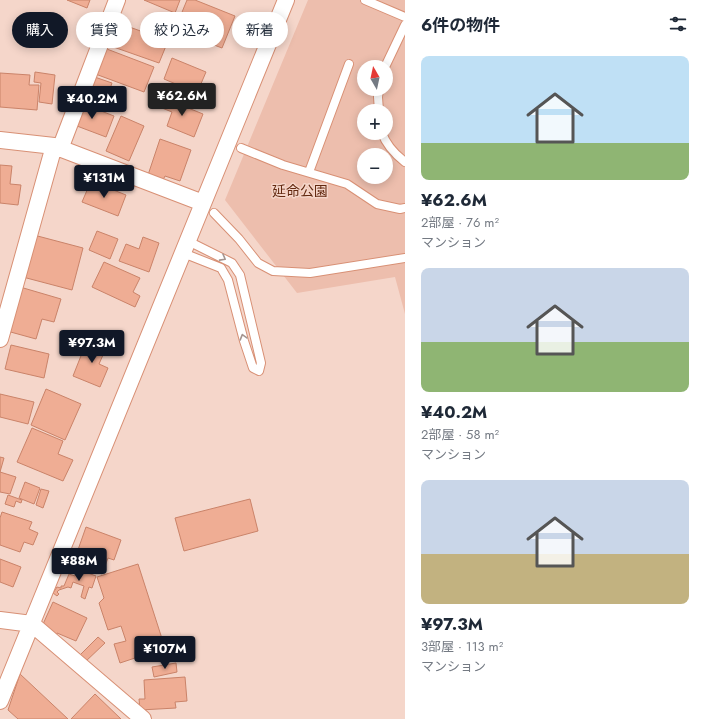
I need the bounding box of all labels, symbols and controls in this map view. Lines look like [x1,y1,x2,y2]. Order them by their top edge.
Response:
chip: 購入 [12,12,68,48]
chip: 賃貸 [76,12,132,48]
chip: 絞り込み [140,12,224,48]
chip: 新着 [232,12,288,48]
text: 6件の物件 [421,13,500,37]
icon: filters [667,13,689,35]
north arrow [357,60,393,96]
map controls [357,60,393,184]
icon: home [519,82,591,154]
pin: ¥62.6M [149,83,215,117]
pin: ¥40.2M [59,86,125,120]
text: ¥62.6M [157,86,207,105]
text: ¥40.2M [67,89,117,108]
button: + [357,104,393,140]
button: − [357,148,393,184]
pin: ¥131M [76,165,132,199]
text: ¥131M [83,168,125,187]
park label: 延命公園 [272,181,328,201]
text: ¥62.6M [421,188,487,212]
text: 2部屋 · 76 m² [421,213,499,232]
text: マンション [421,233,486,252]
one-way arrow [219,253,226,260]
icon: home [519,294,591,366]
pin: ¥97.3M [59,330,125,364]
text: ¥97.3M [68,333,116,352]
one-way arrow [239,334,248,341]
text: ¥40.2M [421,400,487,424]
text: 2部屋 · 58 m² [421,425,499,444]
text: マンション [421,445,486,464]
icon: home [519,506,591,578]
pin: ¥88M [55,548,103,582]
text: ¥88M [61,551,97,570]
text: ¥97.3M [421,612,483,636]
pin: ¥107M [137,636,193,670]
text: 3部屋 · 113 m² [421,637,503,656]
text: ¥107M [143,639,187,658]
text: マンション [421,657,486,676]

